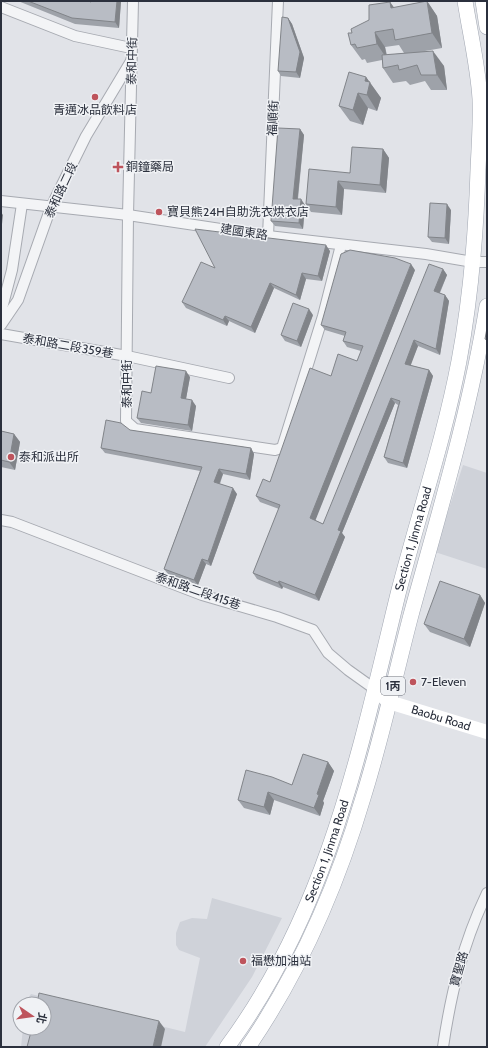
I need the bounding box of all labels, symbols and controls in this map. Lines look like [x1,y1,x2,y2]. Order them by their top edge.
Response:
street label: 泰和中街 [124,37,139,85]
marker: 青邁冰品飲料店 [90,92,100,102]
street label: 福順街 [264,100,281,136]
place label: 青邁冰品飲料店 [53,102,137,117]
street label: 泰和路二段 [41,159,80,220]
place label: 銅鐘藥局 [126,159,174,174]
marker: 銅鐘藥局 [113,162,123,172]
place label: 寶貝熊24H自助洗衣烘衣店 [167,204,309,219]
marker: 寶貝熊24H自助洗衣烘衣店 [154,207,164,217]
street label: 建國東路 [219,221,269,242]
street label: 泰和路二段359巷 [22,330,115,361]
street label: 泰和中街 [119,360,134,408]
place label: 泰和派出所 [19,449,79,464]
marker: 泰和派出所 [6,452,16,462]
street label: Section 1, Jinma Road [391,485,435,593]
street label: 泰和路二段415巷 [153,569,243,612]
place label: 7-Eleven [421,674,466,689]
road number: 1丙 [381,677,405,695]
marker: 7-Eleven [408,677,418,687]
street label: Baobu Road [410,701,473,734]
street label: Section 1, Jinma Road [301,798,352,904]
street label: 寶聖路 [446,949,471,988]
place label: 福懋加油站 [251,953,311,968]
marker: 福懋加油站 [238,956,248,966]
north arrow [12,996,52,1036]
text: 北 [34,1011,50,1025]

